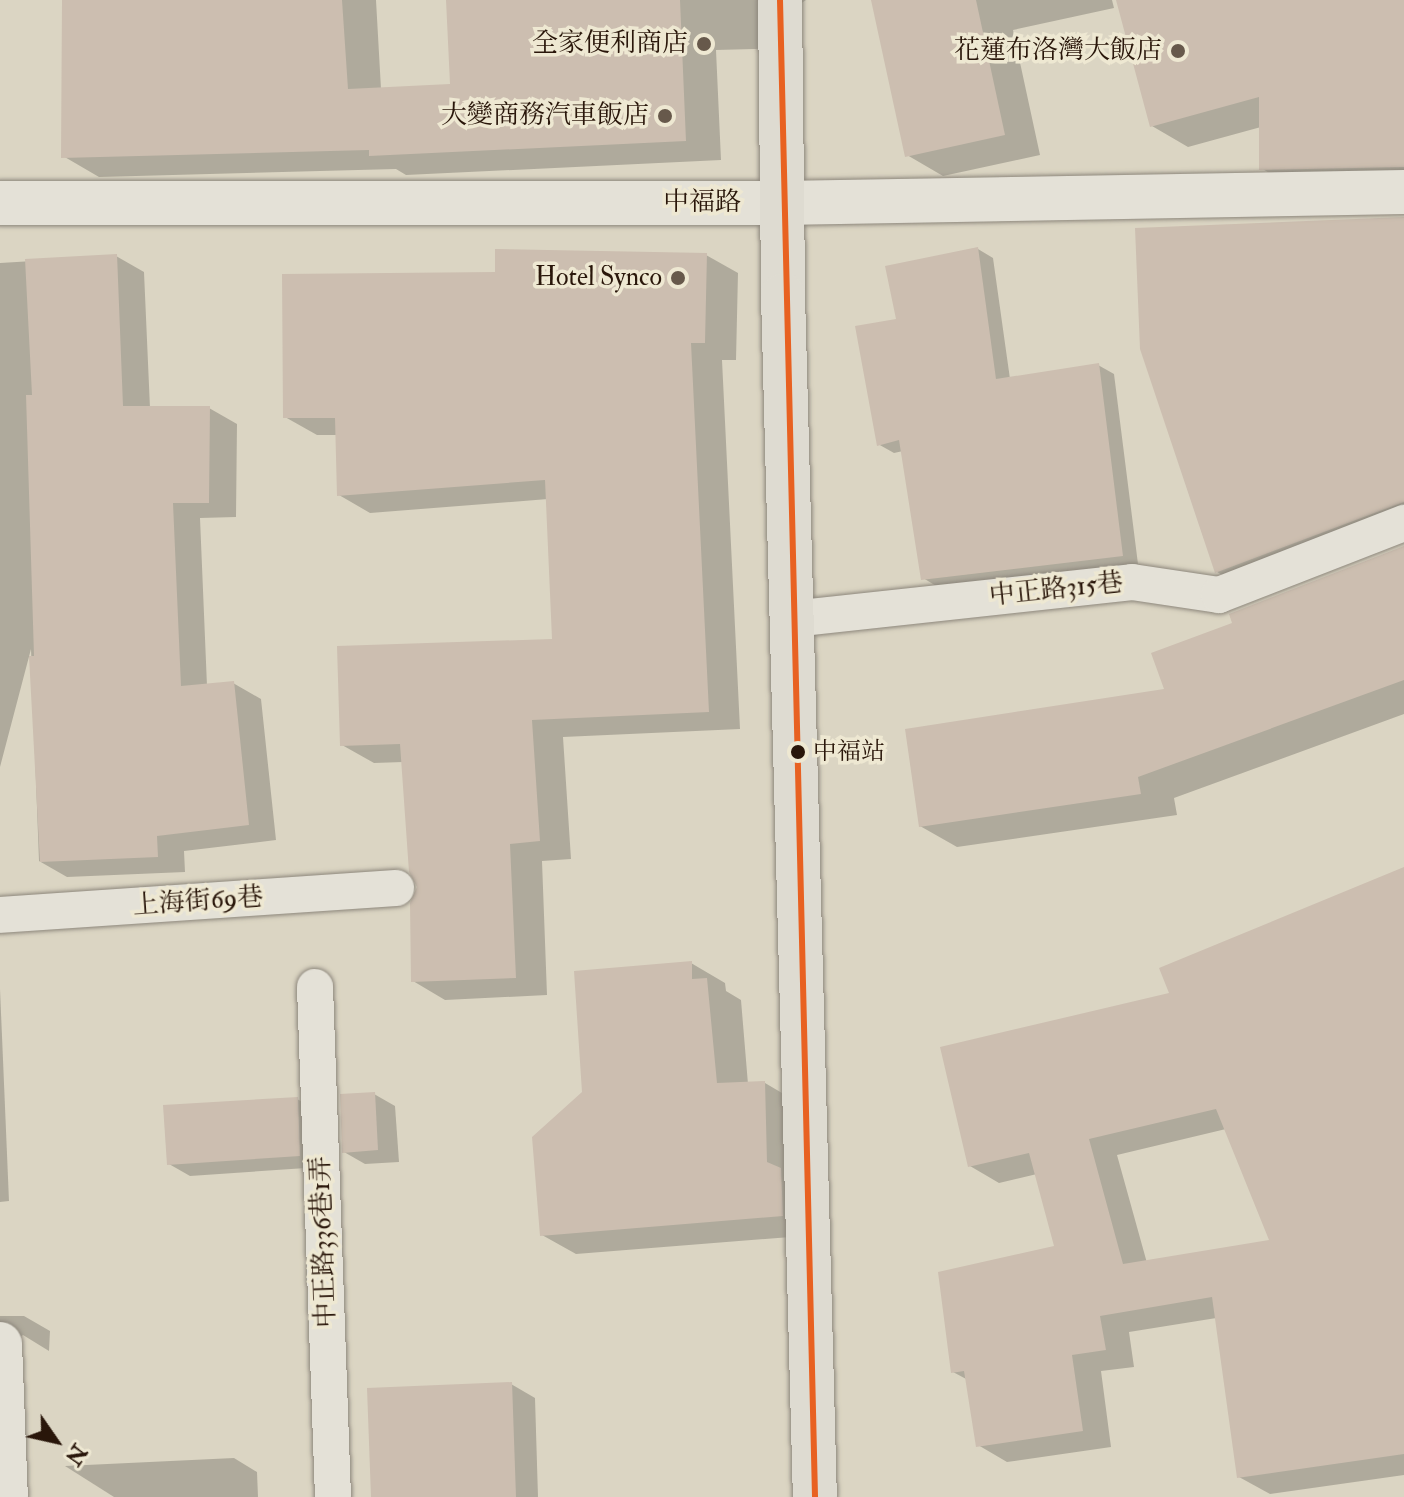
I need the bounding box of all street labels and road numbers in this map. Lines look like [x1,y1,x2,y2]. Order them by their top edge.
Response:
street label: 中福路 [663,187,741,219]
street label: 中正路315巷 [987,567,1125,613]
street label: 上海街69巷 [132,882,264,922]
street label: 中正路336巷1弄 [305,1155,343,1329]

